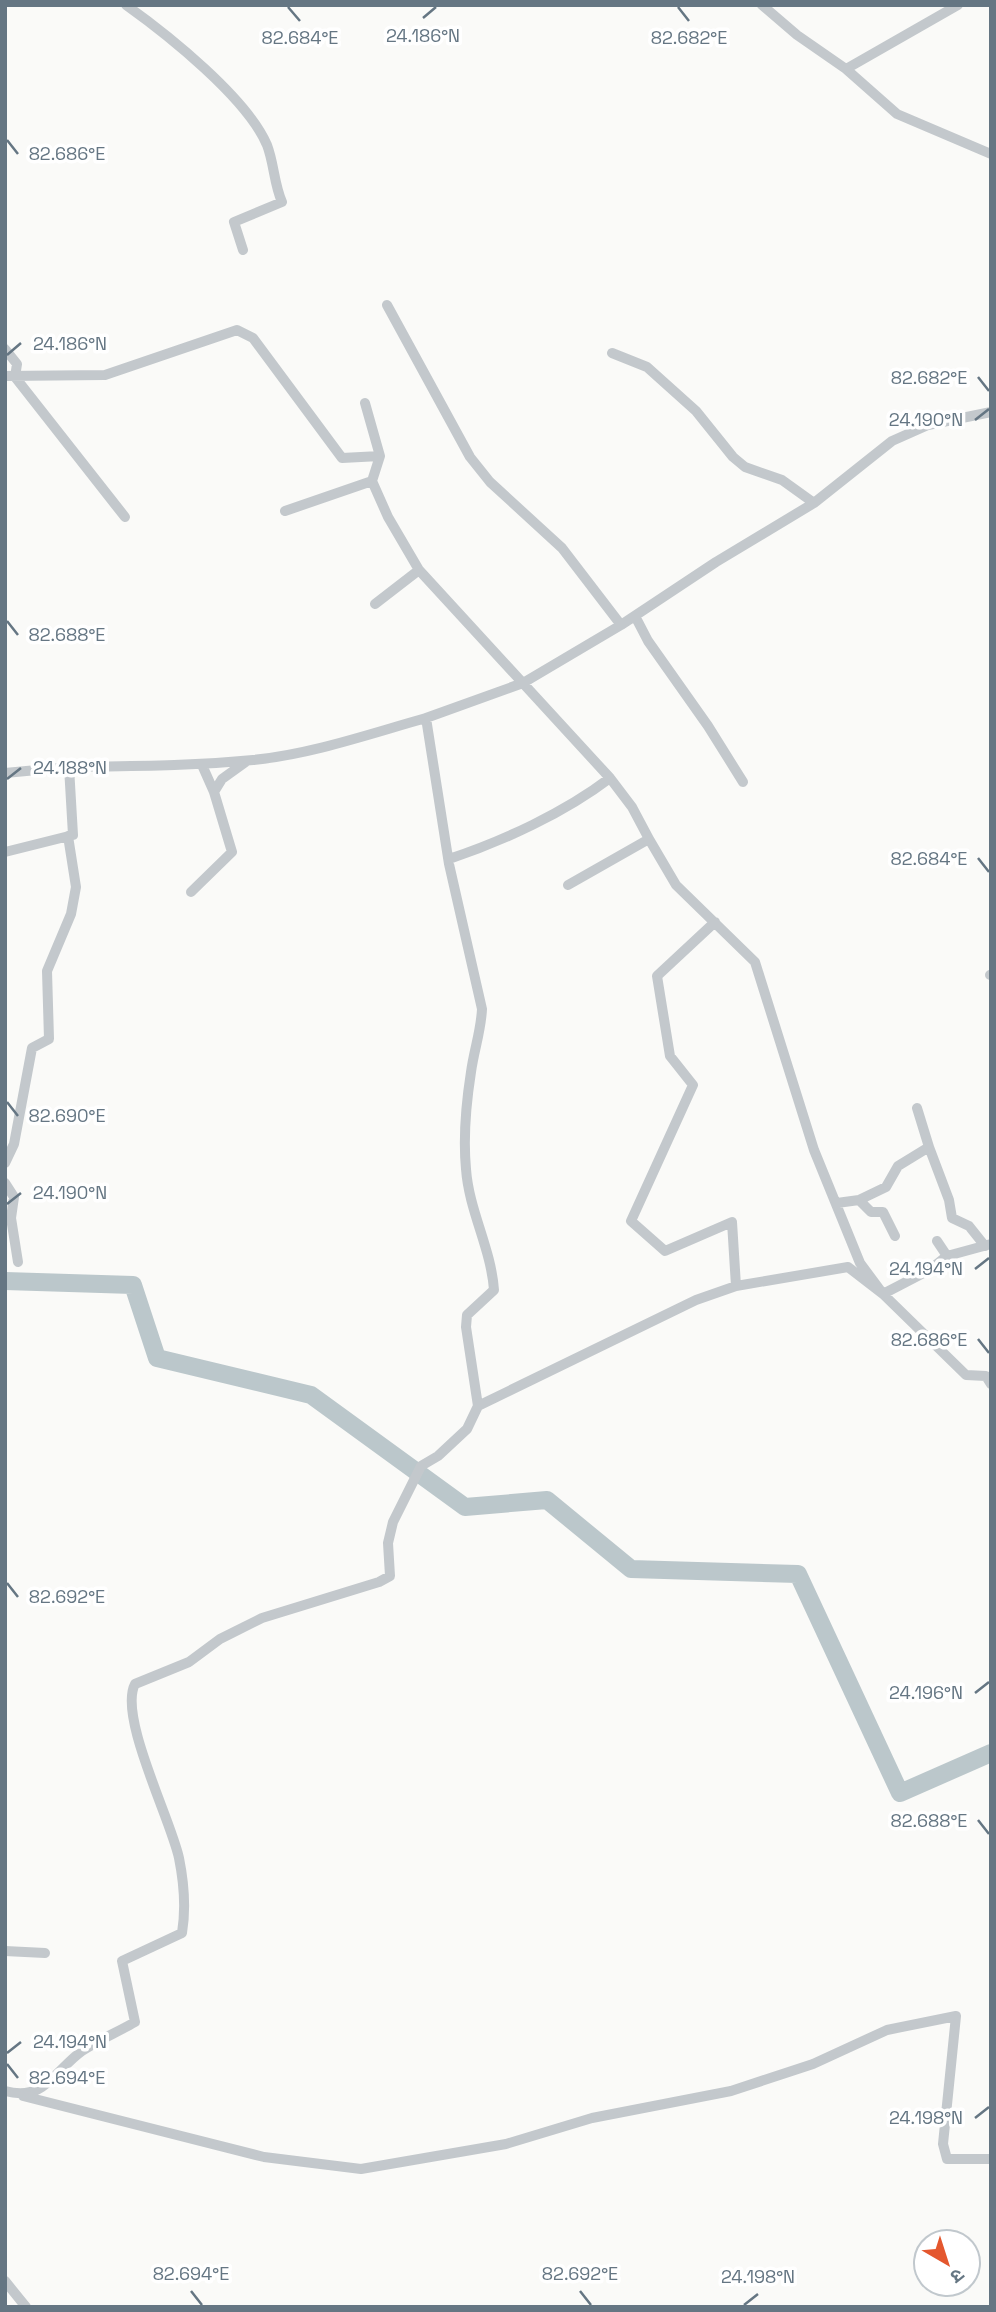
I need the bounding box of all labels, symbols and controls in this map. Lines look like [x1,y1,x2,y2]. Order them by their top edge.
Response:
text: 24.186°N [386,24,460,47]
text: 82.684°E [262,26,338,49]
text: 82.682°E [651,26,727,49]
text: 82.686°E [29,142,105,165]
text: 24.186°N [33,332,107,355]
text: 82.682°E [891,366,967,389]
text: 24.190°N [889,408,963,431]
text: 82.688°E [29,623,105,646]
text: 24.188°N [33,756,107,779]
text: 82.684°E [891,847,967,870]
text: 82.690°E [28,1104,106,1127]
text: 24.190°N [33,1181,107,1204]
text: 24.194°N [889,1257,963,1280]
text: 82.686°E [891,1328,967,1351]
text: 82.692°E [29,1585,105,1608]
text: 24.196°N [889,1681,963,1704]
text: 82.688°E [891,1809,967,1832]
text: 24.194°N [33,2030,107,2053]
text: 82.694°E [29,2066,105,2089]
text: 24.198°N [889,2106,963,2129]
north arrow [912,2228,982,2298]
text: 82.694°E [153,2262,229,2285]
text: 82.692°E [542,2262,618,2285]
text: उ [945,2263,970,2290]
text: 24.198°N [721,2265,795,2288]

